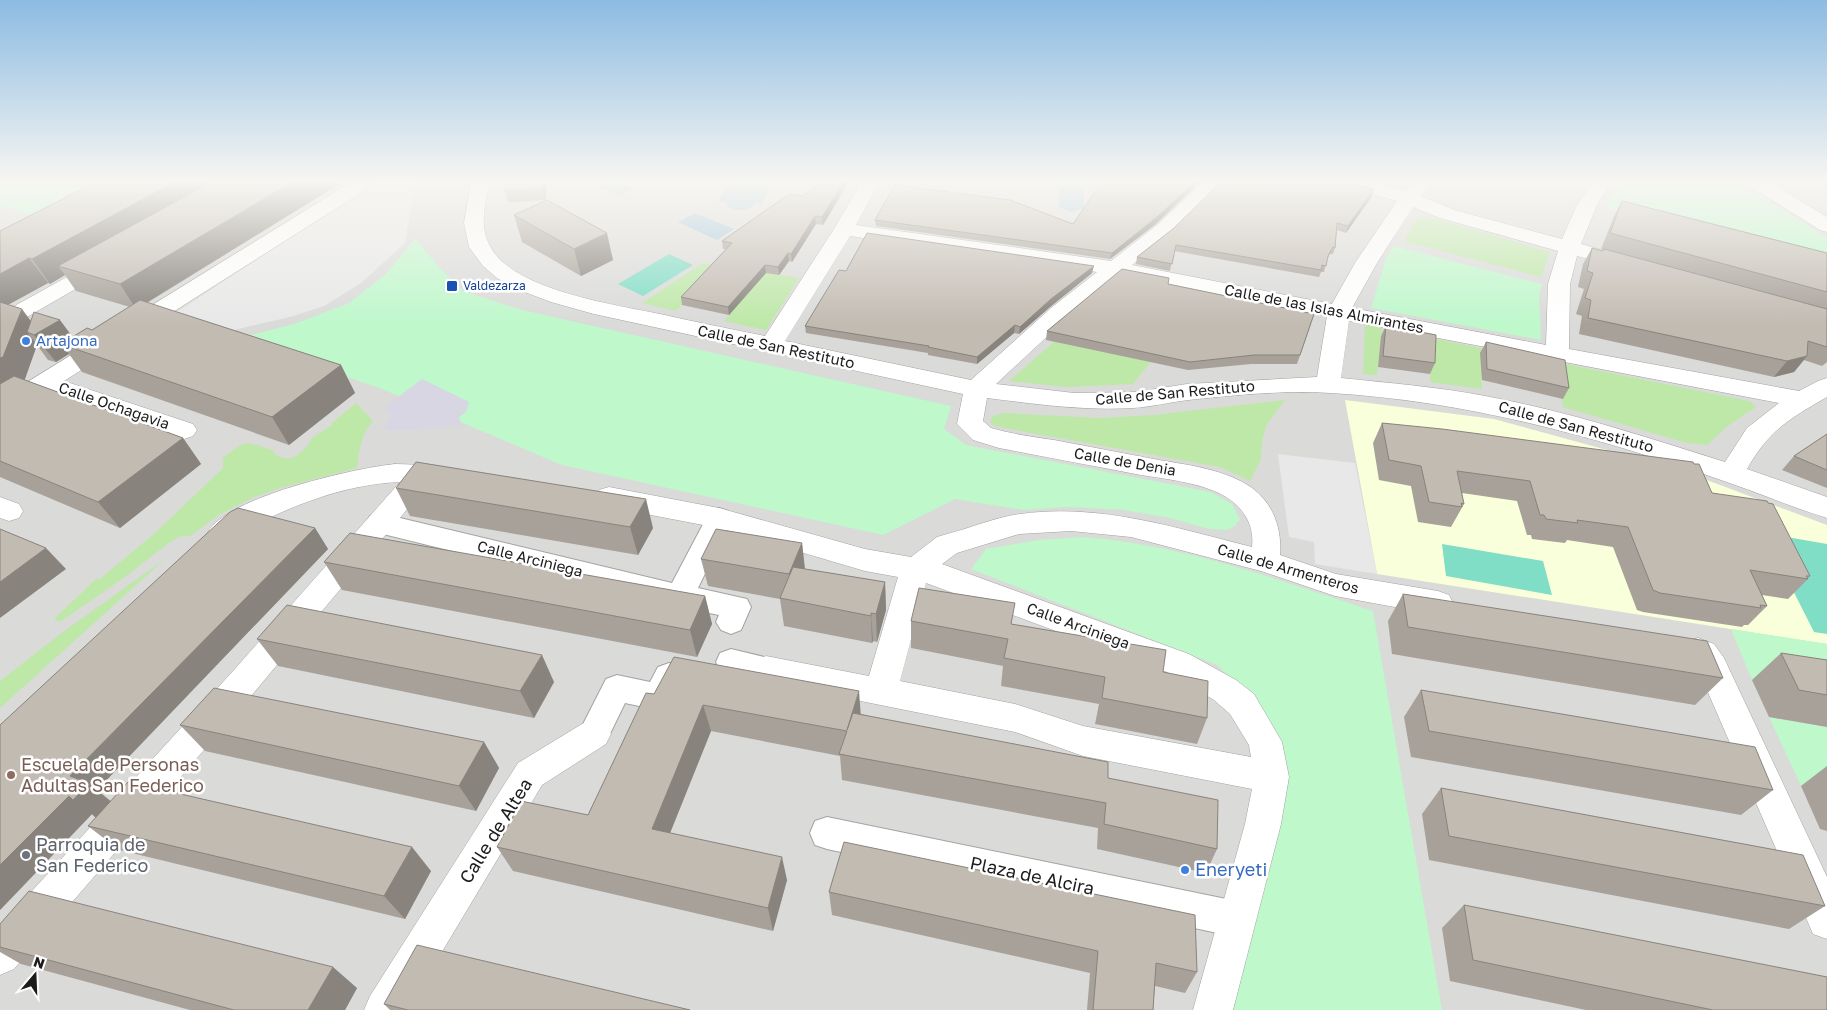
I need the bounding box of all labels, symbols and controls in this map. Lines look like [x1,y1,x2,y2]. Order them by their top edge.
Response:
place label: Valdezarza [463,278,526,293]
marker: Valdezarza [445,279,459,293]
street label: Calle de las Islas Almirantes [1223,280,1425,336]
street label: Calle de San Restituto [696,321,856,371]
place label: Artajona [36,331,97,349]
marker: Artajona [20,335,32,347]
street label: Calle de San Restituto [1094,376,1255,408]
street label: Calle Ochagavia [57,378,172,432]
street label: Calle de San Restituto [1497,397,1656,455]
street label: Calle de Denia [1073,443,1178,479]
street label: Calle Arciniega [476,536,585,580]
street label: Calle de Armenteros [1215,539,1361,597]
street label: Calle Arciniega [1024,598,1132,652]
place label: Escuela de Personas Adultas San Federico [21,753,204,796]
marker: Escuela de Personas Adultas San Federico [5,769,17,781]
street label: Calle de Altea [454,774,536,887]
place label: Parroquia de San Federico [36,833,148,876]
marker: Parroquia de San Federico [20,849,32,861]
street label: Plaza de Alcira [968,851,1096,899]
place label: Eneryeti [1195,858,1267,880]
marker: Eneryeti [1179,864,1191,876]
north arrow [10,950,60,1000]
text: N [32,952,47,972]

